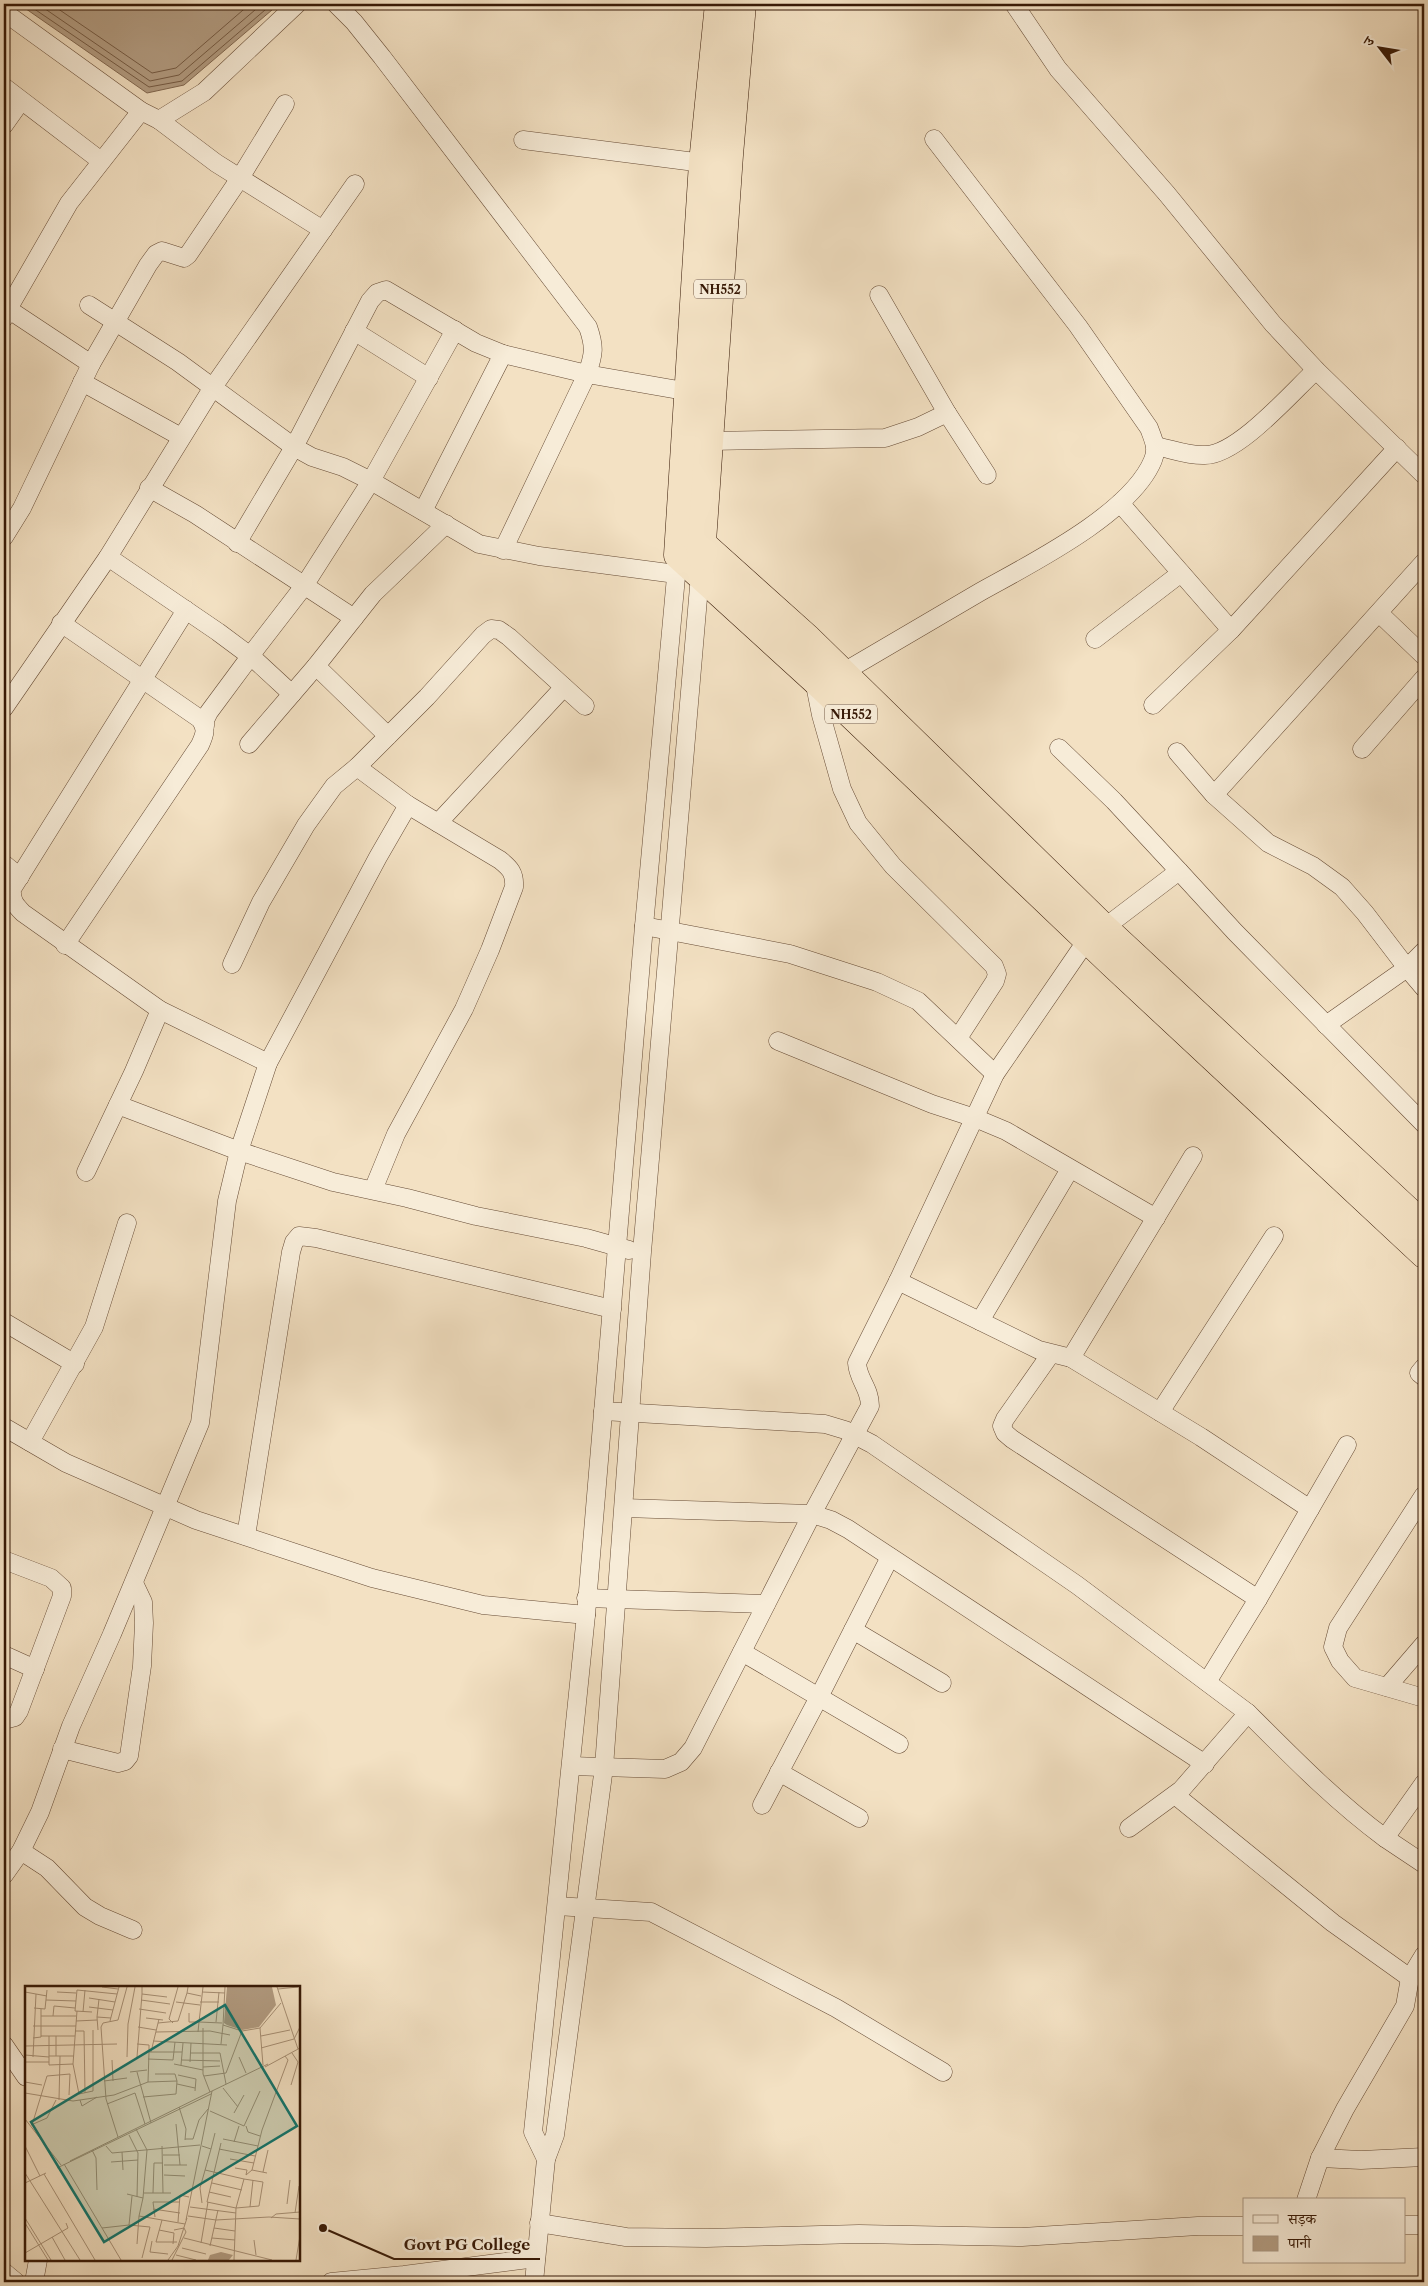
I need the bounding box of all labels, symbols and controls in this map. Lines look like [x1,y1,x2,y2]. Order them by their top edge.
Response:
north arrow [1356,22,1406,72]
text: उ [1359,33,1379,50]
road number: NH552 [694,280,746,298]
road number: NH552 [825,704,877,724]
inset map [25,1986,300,2261]
legend [1243,2198,1406,2264]
text: सड़क [1287,2209,1317,2228]
callout: Govt PG College [394,2229,540,2259]
text: पानी [1287,2233,1312,2252]
text: Govt PG College [404,2235,530,2254]

